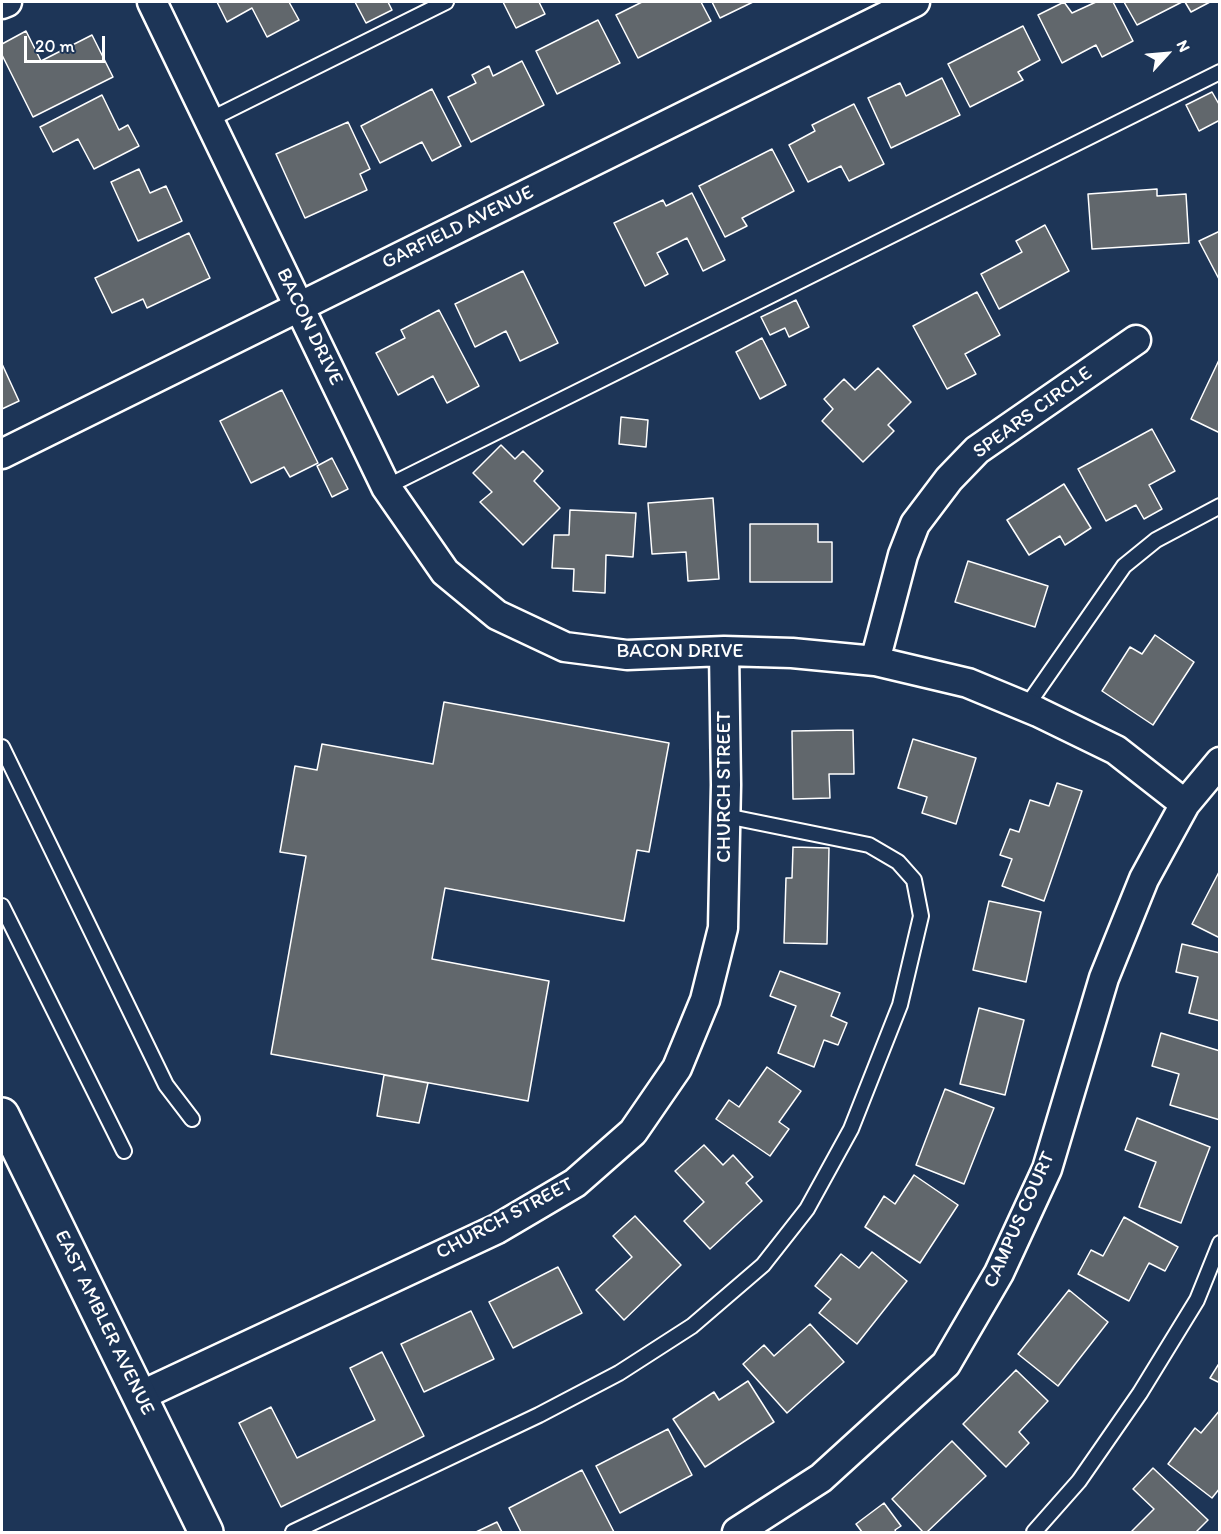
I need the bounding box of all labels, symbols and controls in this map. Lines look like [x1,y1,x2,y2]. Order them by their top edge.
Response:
scale bar [27,24,108,62]
north arrow [1137,24,1197,84]
text: 20 m [35,35,75,57]
text: N [1173,37,1195,55]
street label: GARFIELD AVENUE [378,181,538,275]
street label: BACON DRIVE [270,265,348,389]
street label: SPEARS CIRCLE [969,362,1097,464]
street label: BACON DRIVE [616,640,744,664]
street label: CHURCH STREET [713,711,737,863]
street label: CAMPUS COURT [979,1148,1061,1292]
street label: CHURCH STREET [432,1173,578,1265]
street label: EAST AMBLER AVENUE [49,1227,159,1419]

